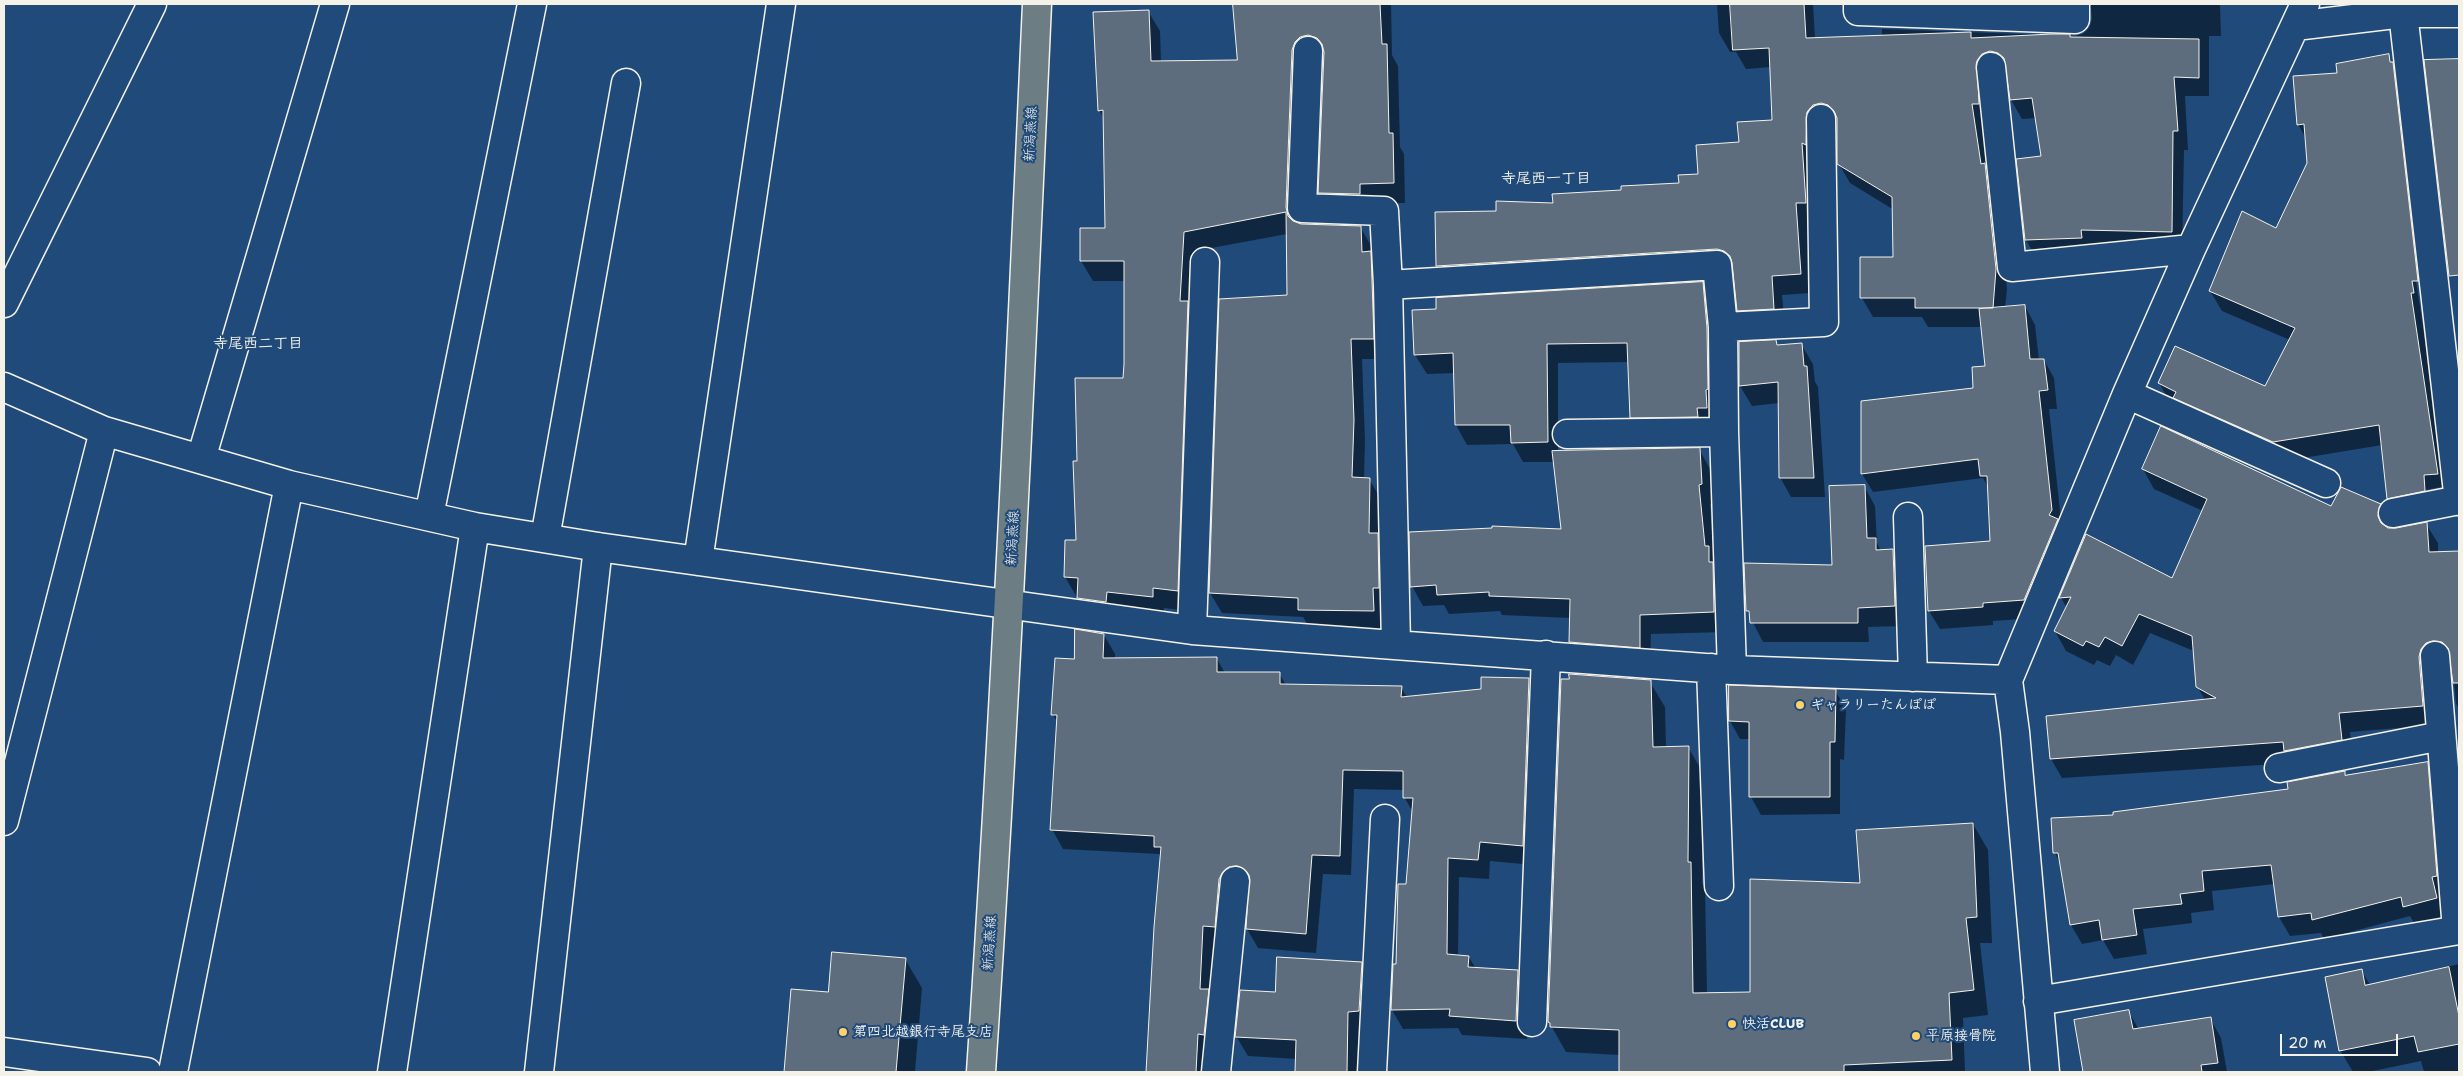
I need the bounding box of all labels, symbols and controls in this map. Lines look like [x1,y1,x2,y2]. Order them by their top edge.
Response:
street label: 新潟燕線 [1021,106,1041,162]
district label: 寺尾西一丁目 [1501,170,1591,188]
district label: 寺尾西二丁目 [213,335,303,353]
street label: 新潟燕線 [1003,510,1023,566]
place label: ギャラリーたんぽぽ [1810,697,1936,713]
marker: ギャラリーたんぽぽ [1794,699,1806,711]
street label: 新潟燕線 [980,914,1000,972]
place label: 快活CLUB [1742,1016,1804,1032]
marker: 快活CLUB [1726,1018,1738,1030]
place label: 第四北越銀行寺尾支店 [853,1024,993,1040]
scale bar [2283,1024,2400,1056]
marker: 第四北越銀行寺尾支店 [837,1026,849,1038]
place label: 平原接骨院 [1926,1028,1996,1044]
marker: 平原接骨院 [1910,1030,1922,1042]
text: 20 m [2288,1033,2327,1053]

